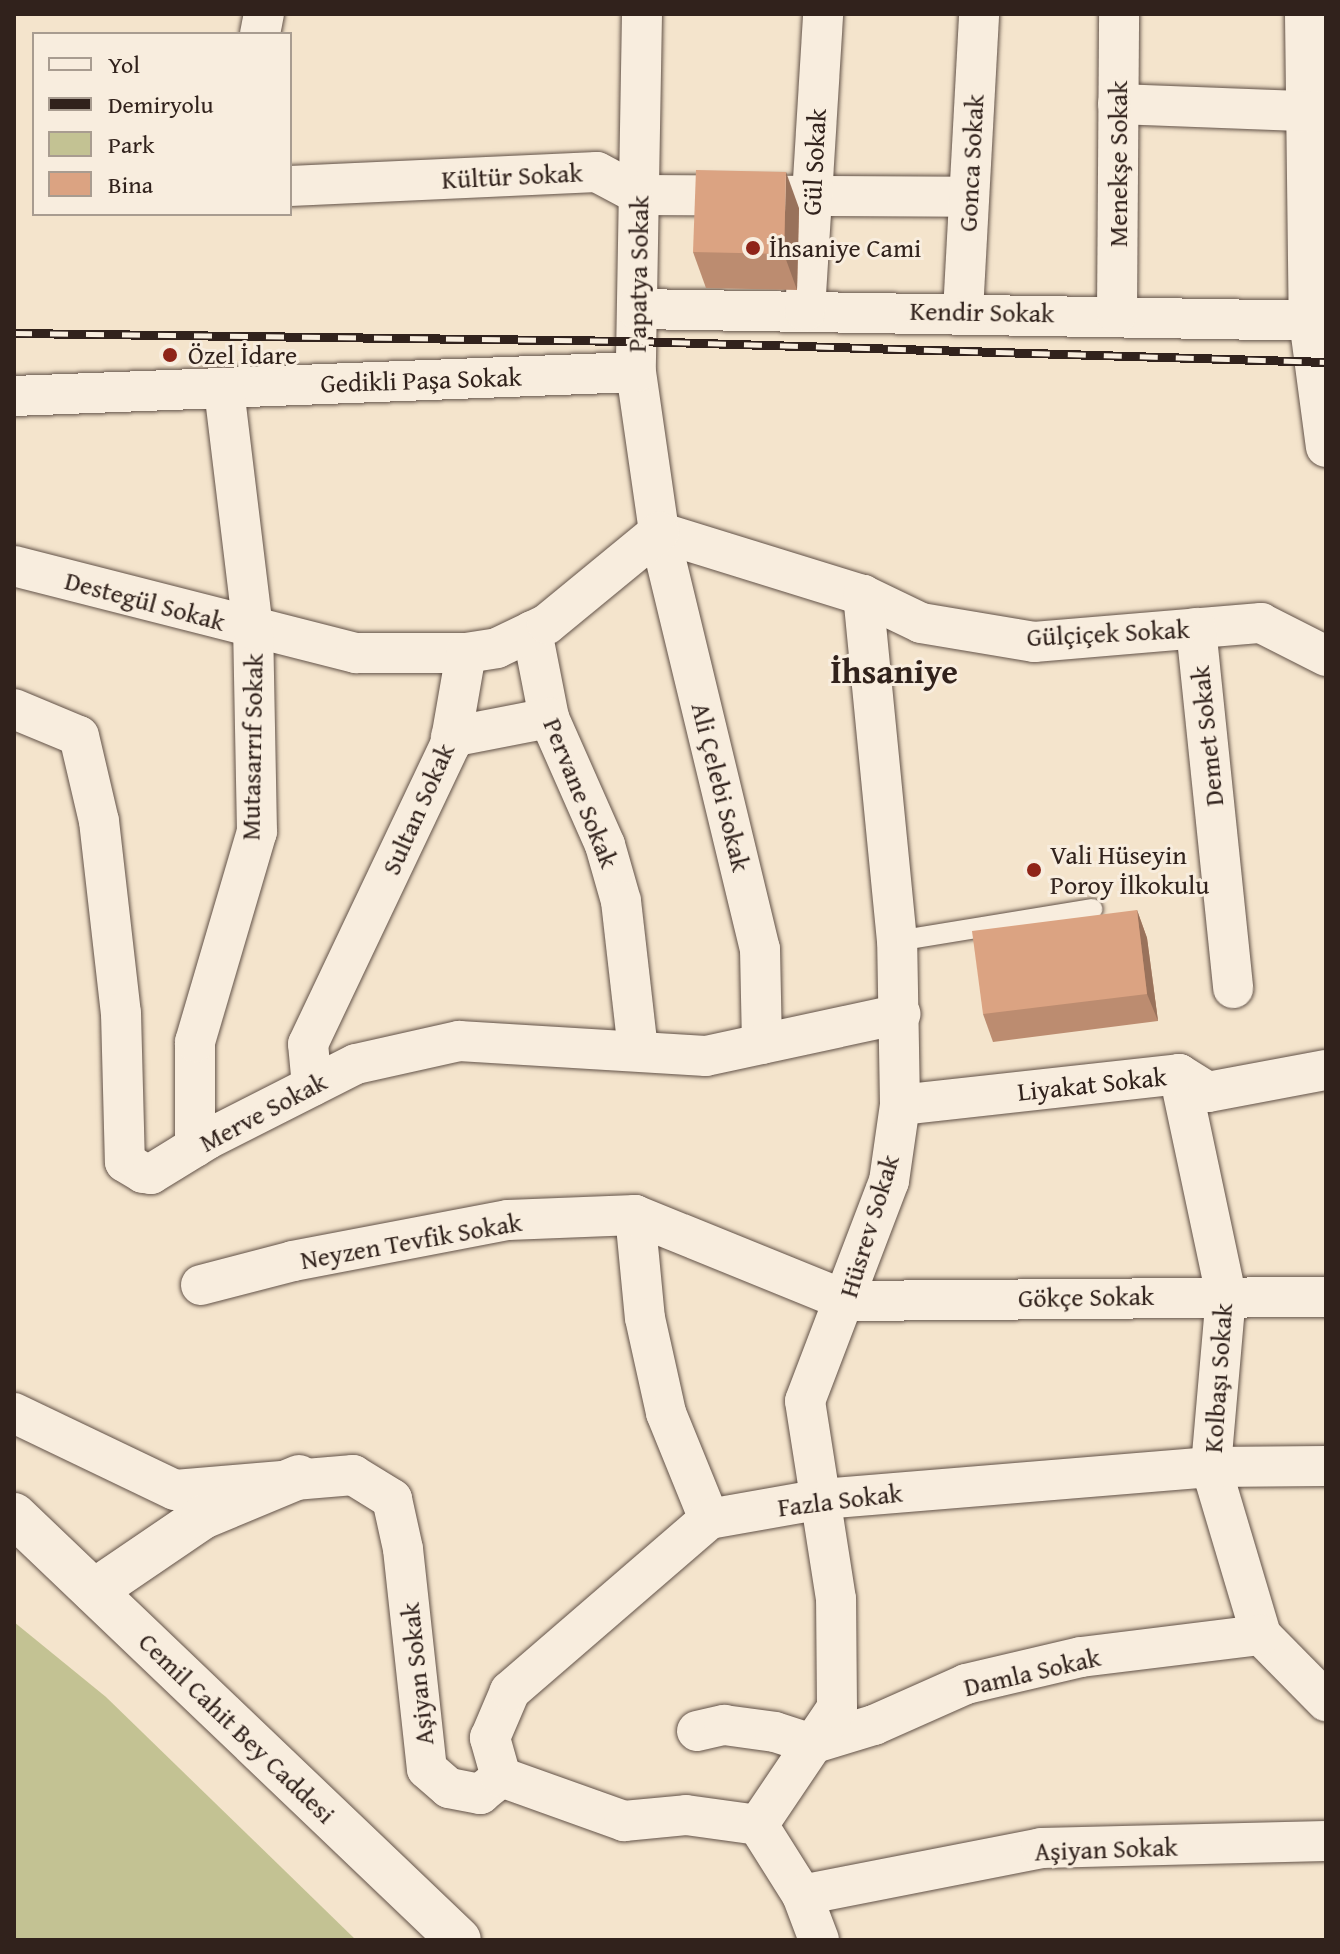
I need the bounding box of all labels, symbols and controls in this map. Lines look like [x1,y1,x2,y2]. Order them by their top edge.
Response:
legend [32,32,292,216]
text: Yol [108,47,140,82]
street label: Menekşe Sokak [1102,81,1134,247]
text: Demiryolu [108,87,214,122]
street label: Gonca Sokak [952,94,990,232]
street label: Gül Sokak [796,108,832,216]
text: Park [108,127,154,162]
street label: Kültür Sokak [441,157,583,195]
text: Bina [108,167,153,202]
street label: Papatya Sokak [621,195,655,353]
place label: İhsaniye Cami [769,232,921,264]
marker: İhsaniye Cami [744,239,762,257]
street label: Kendir Sokak [910,295,1054,329]
place label: Özel İdare [188,339,297,371]
marker: Özel İdare [159,344,181,366]
street label: Gedikli Paşa Sokak [320,361,522,399]
street label: Destegül Sokak [62,565,228,637]
street label: Gülçiçek Sokak [1026,613,1190,653]
district label: İhsaniye [830,651,958,691]
street label: Mutasarrıf Sokak [235,653,269,841]
street label: Demet Sokak [1184,664,1230,808]
street label: Ali Çelebi Sokak [685,699,757,875]
street label: Pervane Sokak [537,714,625,872]
street label: Sultan Sokak [375,738,461,880]
place label: Vali Hüseyin Poroy İlkokulu [1050,839,1209,900]
marker: Vali Hüseyin Poroy İlkokulu [1025,861,1043,879]
street label: Liyakat Sokak [1016,1061,1168,1107]
street label: Merve Sokak [194,1066,332,1158]
street label: Hüsrev Sokak [833,1151,905,1301]
street label: Neyzen Tevfik Sokak [298,1206,524,1276]
street label: Gökçe Sokak [1018,1280,1154,1314]
street label: Kolbaşı Sokak [1197,1302,1239,1454]
street label: Fazla Sokak [776,1477,904,1523]
street label: Aşiyan Sokak [394,1601,440,1747]
street label: Cemil Cahit Bey Caddesi [132,1626,342,1830]
street label: Damla Sokak [961,1641,1103,1703]
street label: Aşiyan Sokak [1034,1831,1178,1867]

